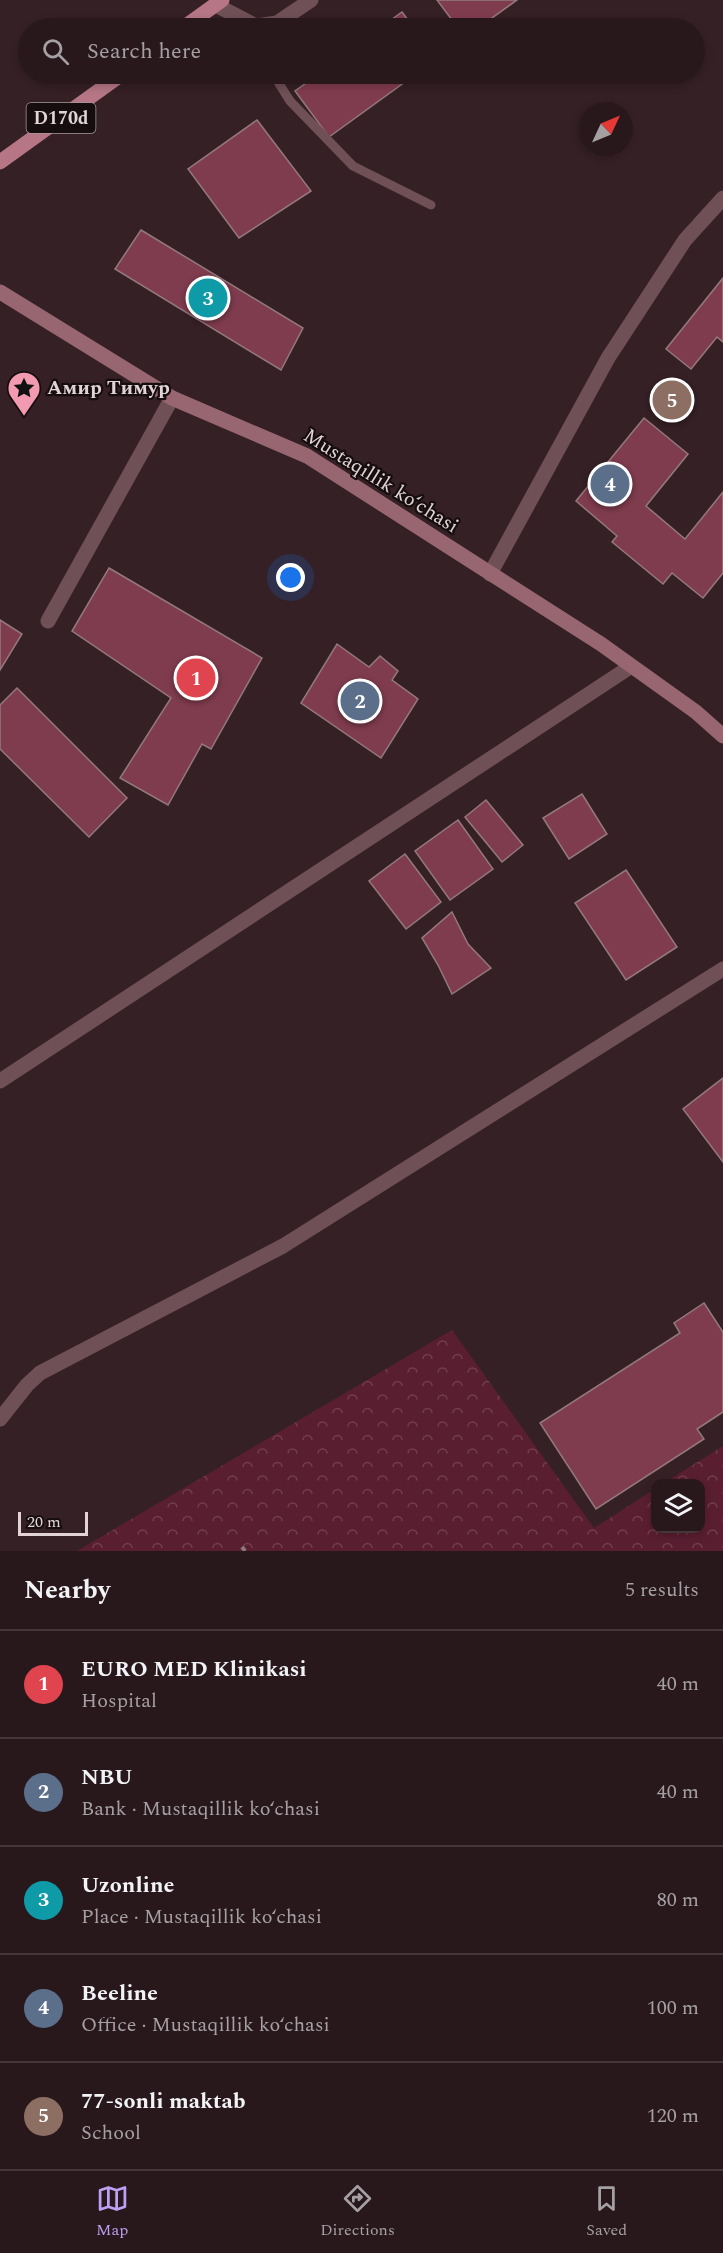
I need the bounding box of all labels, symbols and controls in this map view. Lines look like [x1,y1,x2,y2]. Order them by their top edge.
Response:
search box [18,18,705,84]
icon: search [39,35,72,68]
text: Search here [87,35,201,68]
north arrow [579,102,633,156]
road number: D170d [26,103,96,133]
pin: 3 [188,276,228,320]
place icon: Амир Тимур [6,370,42,417]
place label: Амир Тимур [47,373,170,403]
pin: 5 [652,378,692,422]
street label: Mustaqillik ko‘chasi [297,421,465,541]
pin: 4 [590,462,630,506]
your location [276,563,305,592]
pin: 1 [176,656,216,700]
pin: 2 [340,678,380,724]
map controls [651,1479,705,1533]
button: layers [651,1479,705,1533]
scale bar [18,1509,88,1536]
text: 20 m [27,1510,61,1534]
text: Nearby [24,1570,110,1610]
text: 5 results [625,1575,699,1605]
text: EURO MED Klinikasi [81,1653,307,1686]
text: 1 [38,1669,49,1699]
text: 40 m [657,1669,699,1699]
text: Hospital [81,1686,157,1716]
text: NBU [81,1761,133,1794]
text: 2 [38,1777,49,1807]
text: 40 m [657,1777,699,1807]
text: Bank · Mustaqillik ko‘chasi [81,1794,320,1824]
text: Uzonline [81,1869,174,1902]
text: 3 [38,1885,49,1915]
text: 80 m [657,1885,699,1915]
text: Place · Mustaqillik ko‘chasi [81,1902,322,1932]
text: Beeline [81,1977,158,2010]
text: 4 [38,1993,49,2023]
text: 100 m [647,1993,699,2023]
text: Office · Mustaqillik ko‘chasi [81,2010,330,2040]
text: 77-sonli maktab [81,2085,246,2118]
text: 5 [38,2101,49,2131]
text: 120 m [647,2101,699,2131]
text: School [81,2118,141,2148]
tab: Map [96,2182,129,2242]
tab: Directions [320,2182,395,2242]
tab: Saved [586,2182,627,2242]

